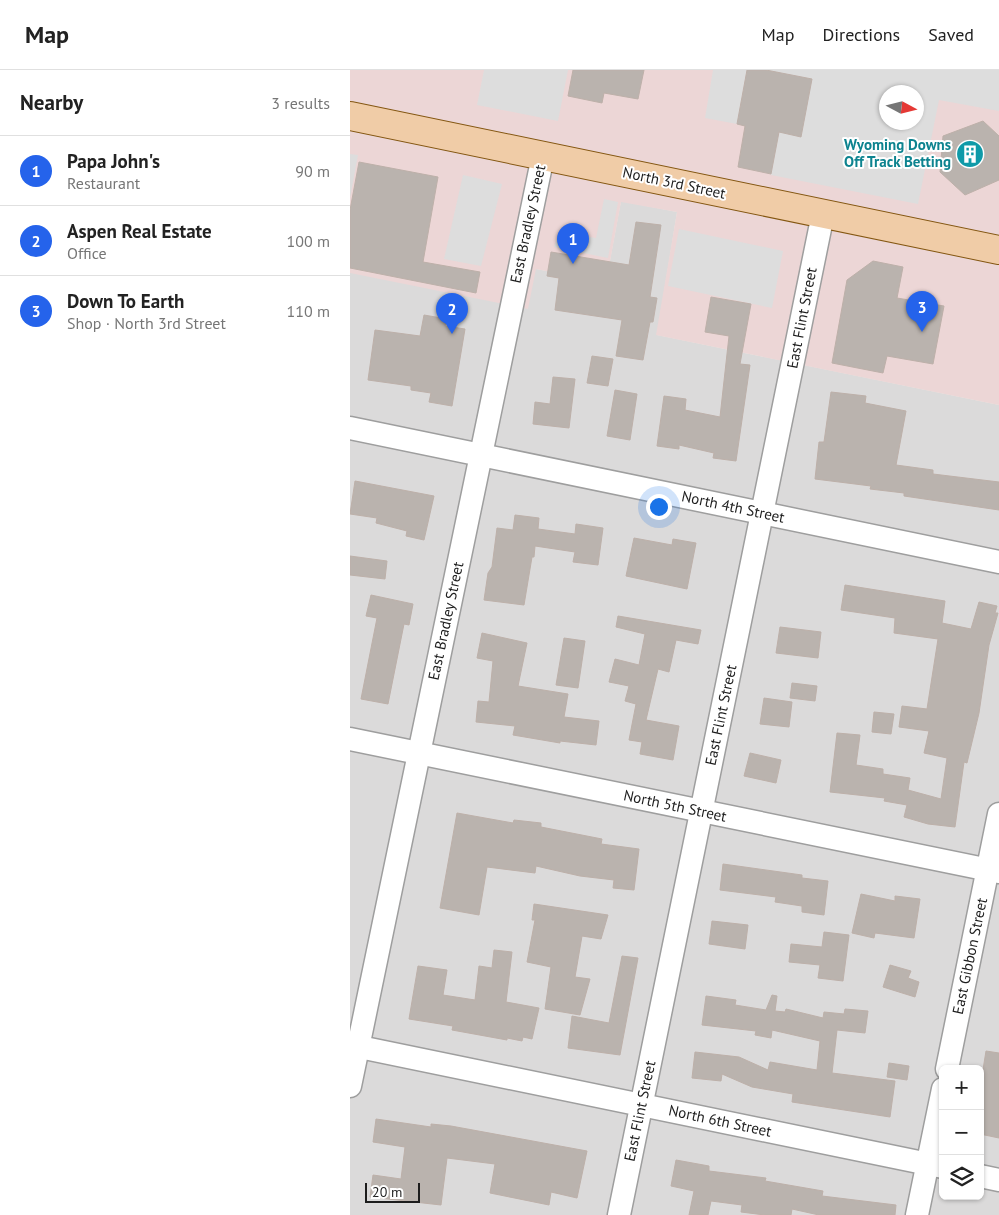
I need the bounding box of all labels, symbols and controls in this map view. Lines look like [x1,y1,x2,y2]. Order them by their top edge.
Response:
text: Map [25,19,69,50]
text: Map [762,23,794,46]
text: Directions [822,23,900,46]
text: Saved [928,23,974,46]
north arrow [879,85,924,130]
text: Nearby [20,89,83,116]
text: 3 results [271,93,330,113]
place label: Wyoming Downs Off Track Betting [844,135,951,171]
building icon: Wyoming Downs Off Track Betting [955,139,985,169]
text: Papa John's [67,149,160,173]
text: 1 [31,161,41,181]
text: 90 m [295,161,330,181]
street label: North 3rd Street [621,162,727,203]
street label: East Bradley Street [506,163,549,285]
text: Restaurant [67,173,140,193]
text: Aspen Real Estate [67,219,212,243]
pin: 1 [557,223,589,264]
text: 2 [31,231,41,251]
text: 100 m [287,231,330,251]
text: Office [67,243,107,263]
street label: East Flint Street [782,266,821,370]
text: Down To Earth [67,289,184,313]
pin: 3 [906,291,938,332]
pin: 2 [436,293,468,334]
text: 3 [31,301,41,321]
text: 110 m [287,301,330,321]
text: Shop · North 3rd Street [67,313,226,333]
street label: North 4th Street [680,486,786,527]
your location [646,494,672,520]
street label: East Bradley Street [424,560,467,682]
street label: East Flint Street [701,663,740,767]
street label: North 5th Street [622,785,728,826]
street label: East Gibbon Street [948,896,991,1016]
street label: East Flint Street [620,1059,659,1163]
map controls [939,1065,984,1200]
button: + [939,1065,984,1110]
street label: North 6th Street [667,1100,773,1141]
button: − [939,1110,984,1155]
button: layers [939,1155,984,1200]
scale bar [365,1180,420,1203]
text: 20 m [372,1183,402,1201]

